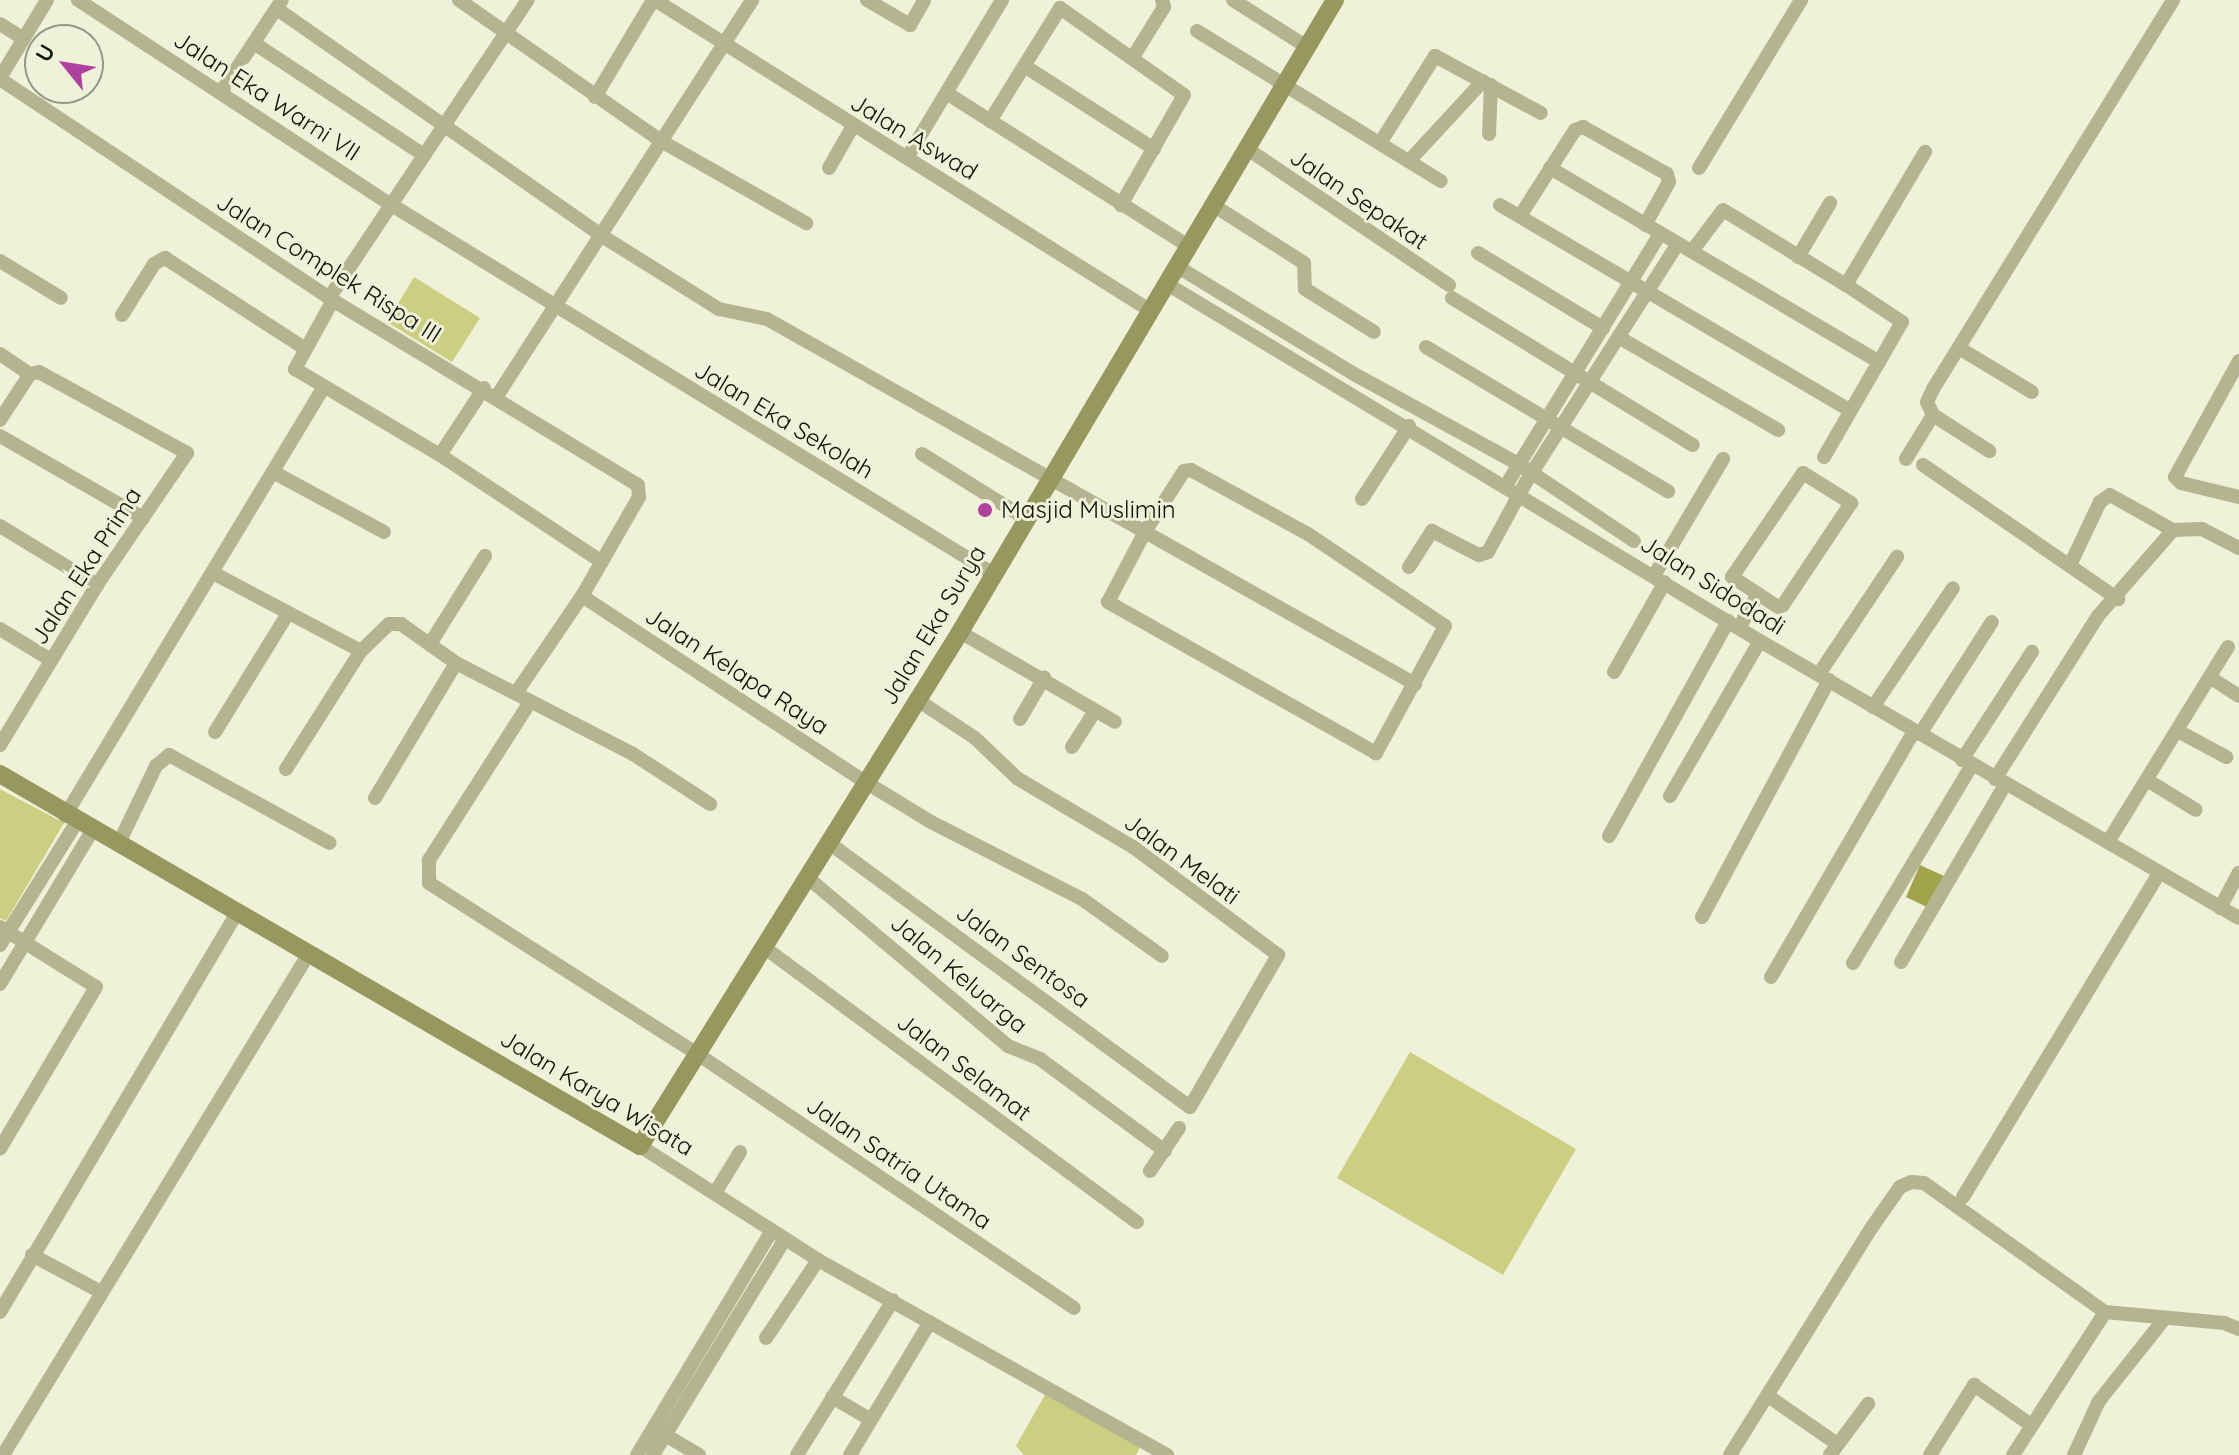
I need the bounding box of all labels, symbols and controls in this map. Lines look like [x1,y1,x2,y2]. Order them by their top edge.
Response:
north arrow [24,24,104,104]
street label: Jalan Eka Warni VII [168,25,366,167]
text: U [29,39,61,67]
street label: Jalan Aswad [845,88,983,186]
street label: Jalan Sepakat [1284,142,1434,256]
street label: Jalan Complek Rispa III [211,187,447,349]
street label: Jalan Eka Sekolah [689,355,879,485]
street label: Jalan Eka Prima [25,482,147,650]
place label: Masjid Muslimin [1001,496,1176,524]
marker: Masjid Muslimin [976,501,994,519]
street label: Jalan Sidodadi [1635,529,1791,641]
street label: Jalan Eka Surya [874,540,992,710]
street label: Jalan Kelapa Raya [640,601,834,741]
street label: Jalan Melati [1119,808,1245,910]
street label: Jalan Sentosa [951,898,1095,1014]
street label: Jalan Keluarga [885,908,1033,1040]
street label: Jalan Selamat [891,1007,1037,1127]
street label: Jalan Karya Wisata [495,1024,699,1162]
street label: Jalan Satria Utama [801,1090,997,1236]

